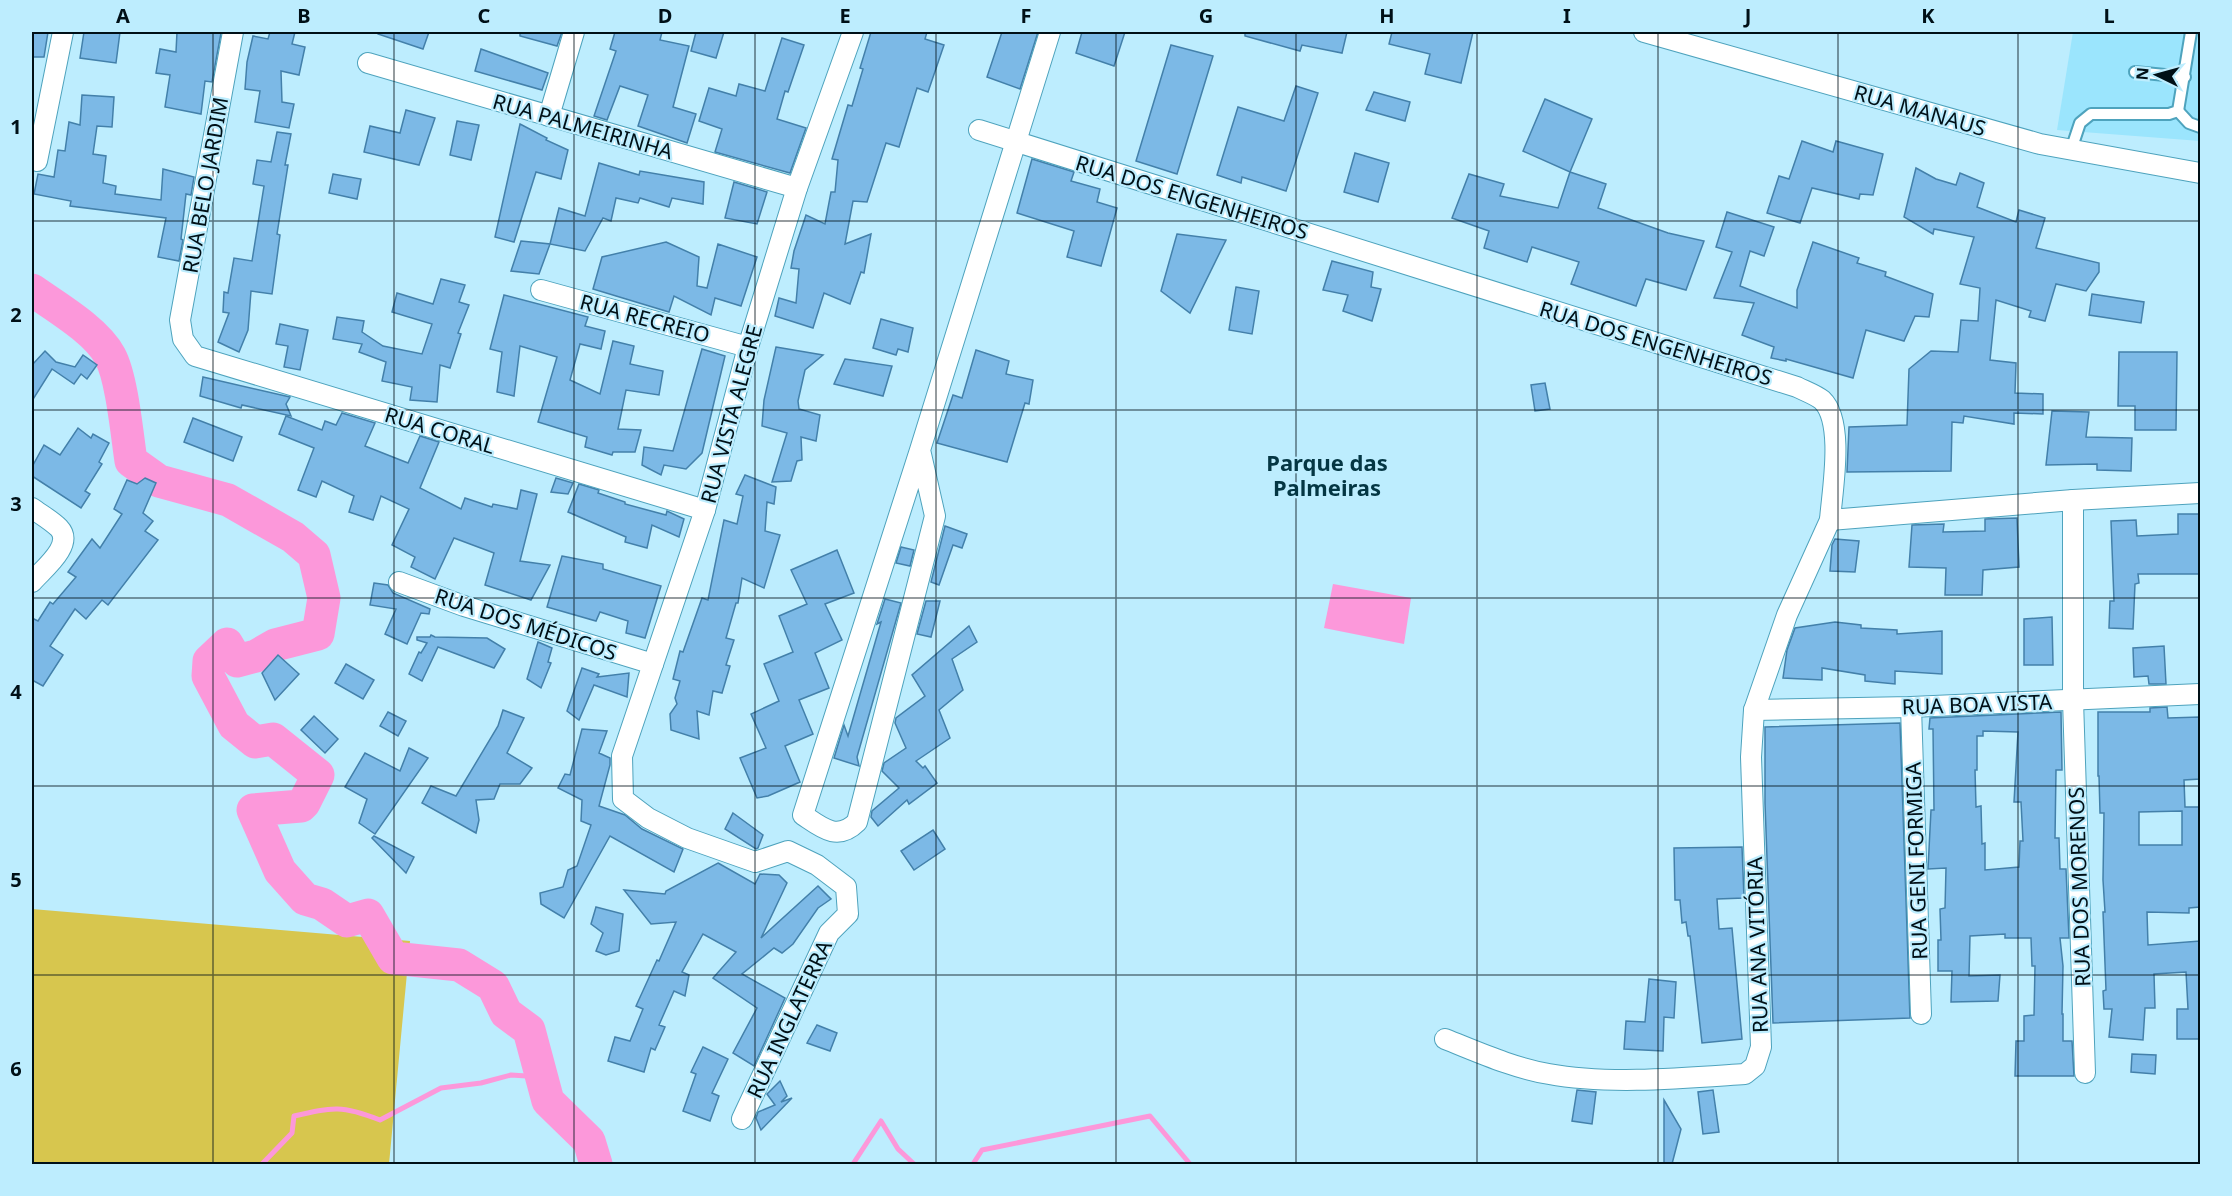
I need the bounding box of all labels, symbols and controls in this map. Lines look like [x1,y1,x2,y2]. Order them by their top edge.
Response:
text: A [116,2,130,29]
text: B [297,2,311,29]
text: C [478,2,491,29]
text: D [658,2,672,29]
text: E [839,2,851,29]
text: F [1021,2,1031,29]
text: G [1199,2,1213,29]
text: H [1379,2,1395,29]
text: I [1563,2,1571,29]
text: J [1743,2,1751,29]
text: K [1921,2,1935,29]
text: L [2103,2,2115,29]
north arrow [2127,45,2187,105]
text: N [2131,66,2154,81]
street label: RUA MANAUS [1851,78,1989,142]
street label: RUA PALMEIRINHA [490,87,677,165]
street label: RUA BELO JARDIM [176,95,234,275]
text: 1 [10,113,22,140]
street label: RUA DOS ENGENHEIROS [1072,148,1312,246]
street label: RUA RECREIO [577,287,713,349]
street label: RUA DOS ENGENHEIROS [1536,294,1776,392]
text: 2 [10,301,22,328]
street label: RUA VISTA ALEGRE [694,322,768,506]
street label: RUA CORAL [381,400,499,460]
district label: Parque das Palmeiras [1266,447,1388,502]
text: 3 [10,490,22,517]
street label: RUA DOS MÉDICOS [431,581,621,667]
text: 4 [10,678,22,705]
street label: RUA BOA VISTA [1901,687,2053,721]
street label: RUA GENI FORMIGA [1899,761,1933,960]
street label: RUA DOS MORENOS [2062,787,2096,987]
street label: RUA ANA VITÓRIA [1740,856,1774,1034]
text: 5 [10,866,22,893]
street label: RUA INGLATERRA [740,935,838,1103]
text: 6 [10,1055,22,1082]

